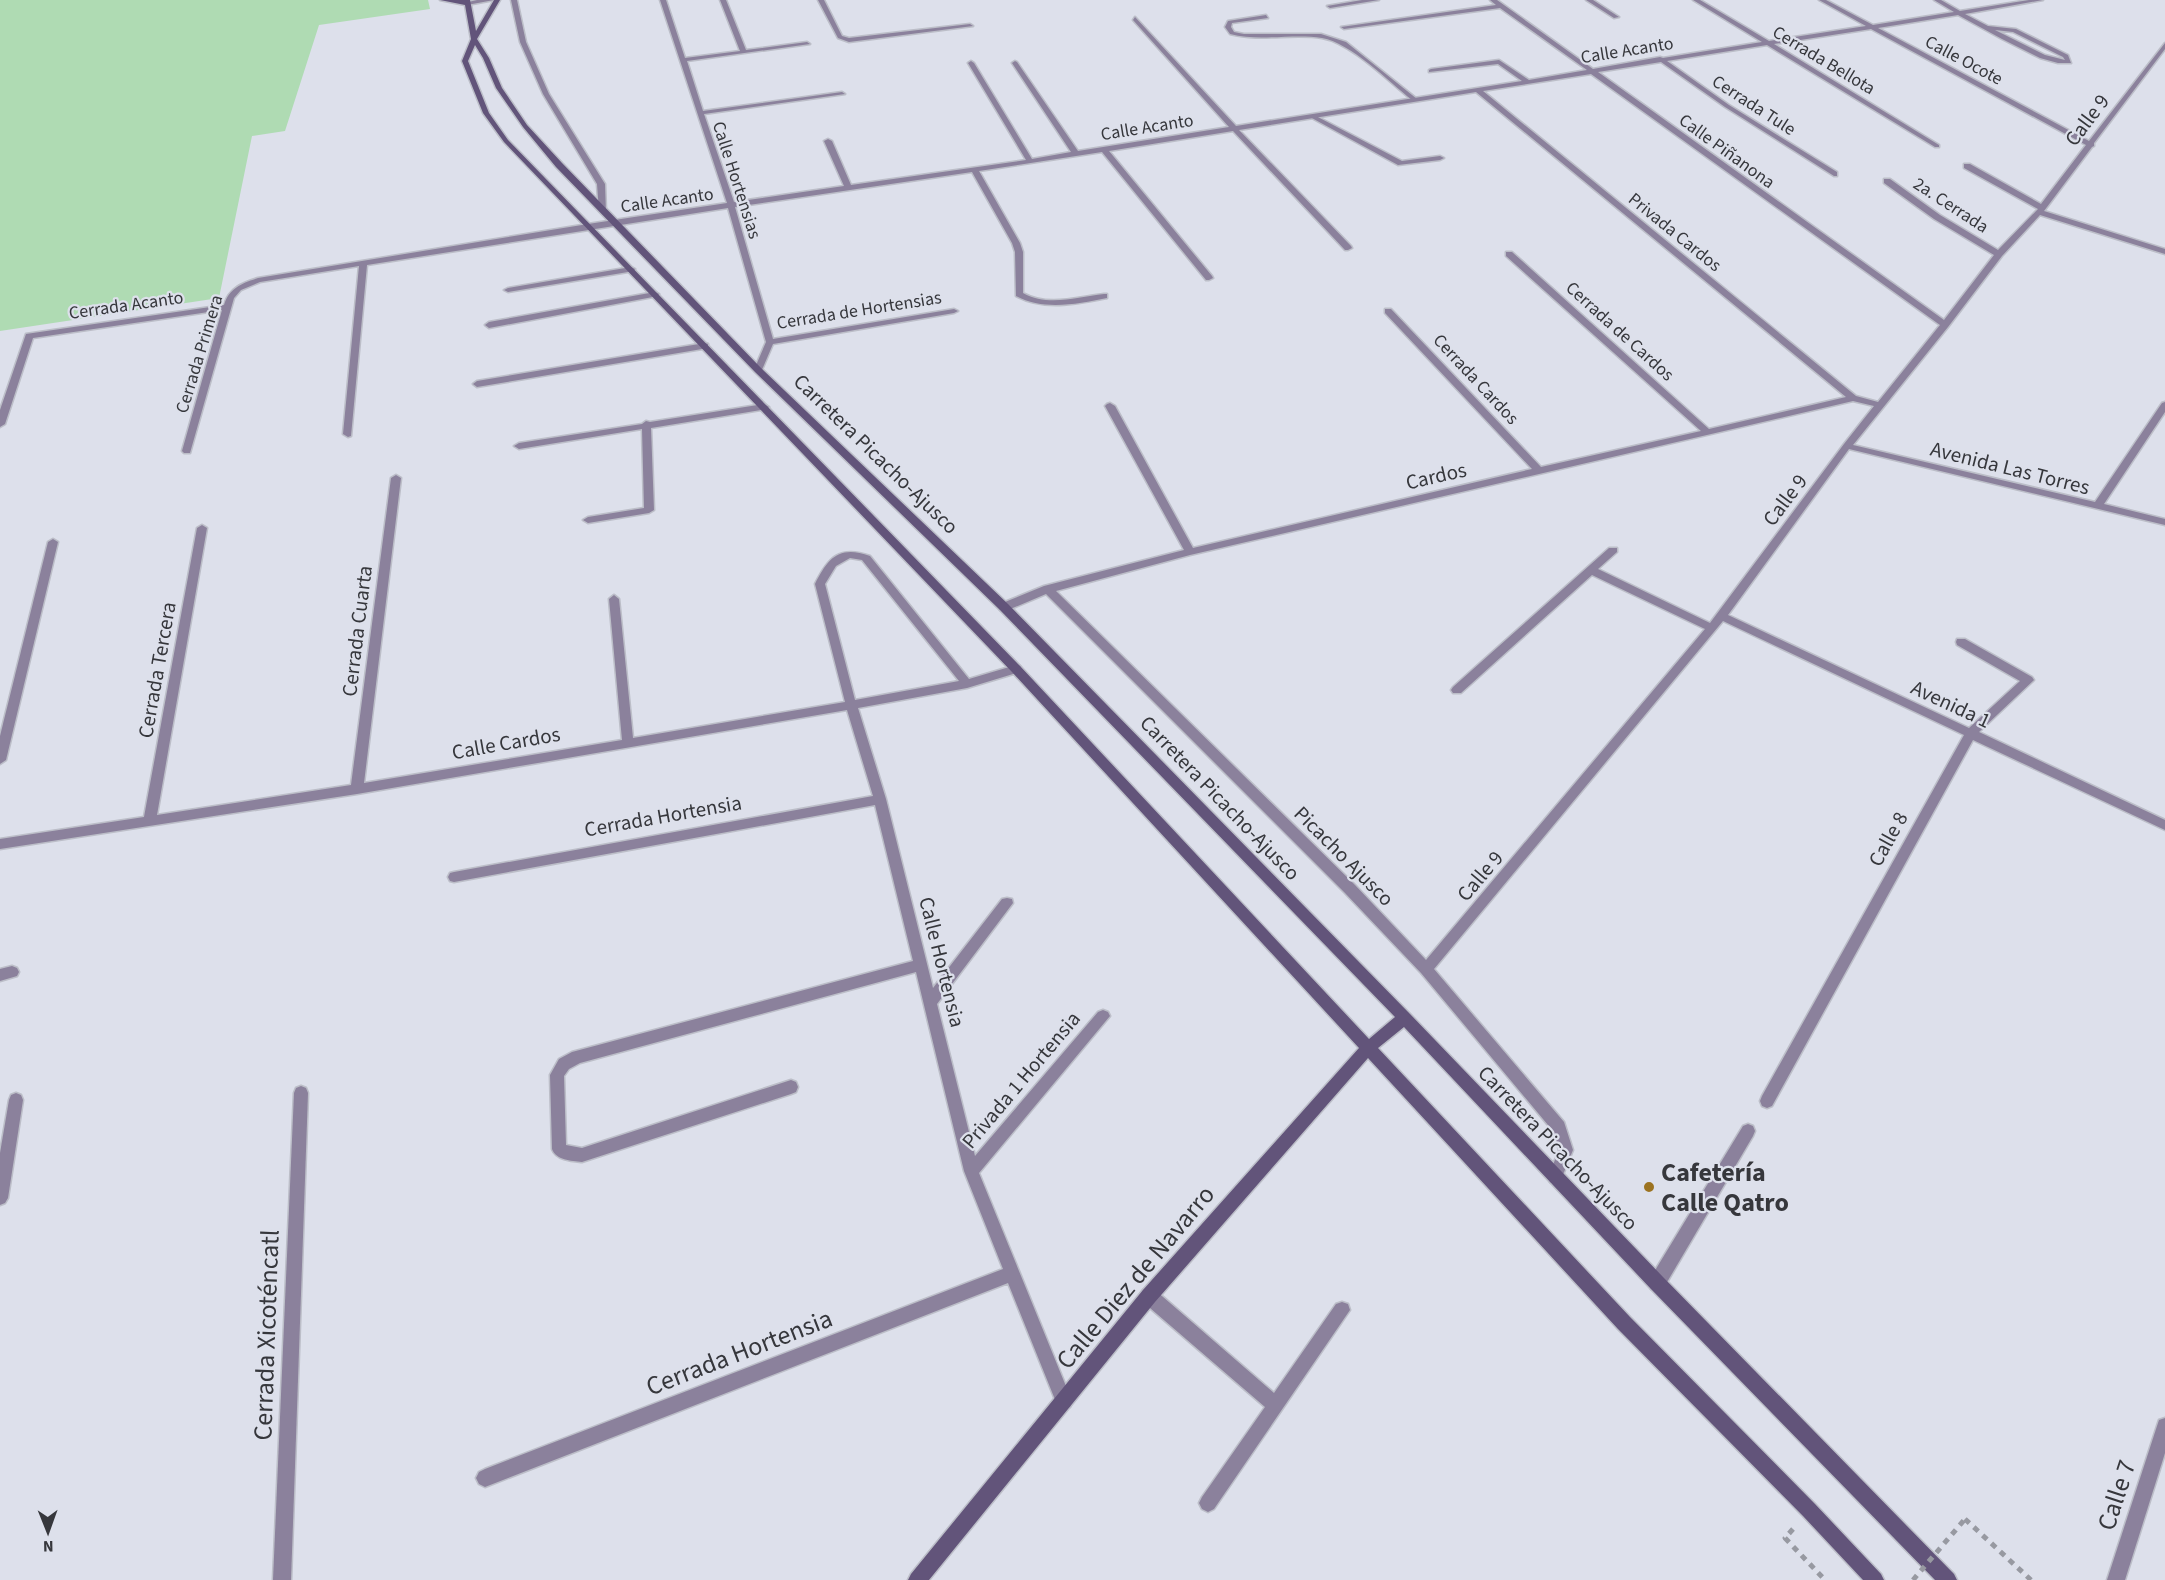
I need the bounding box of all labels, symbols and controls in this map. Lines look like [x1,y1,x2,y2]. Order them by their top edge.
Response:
street label: Cerrada Bellota [1768,20,1880,101]
street label: Calle Ocote [1920,29,2007,91]
street label: Calle Acanto [1579,31,1675,70]
street label: Cerrada Tule [1707,69,1800,142]
street label: Calle 9 [2057,88,2117,152]
street label: Calle Acanto [1099,108,1195,147]
street label: Calle Piñanona [1674,108,1780,195]
street label: Calle Hortensias [706,118,767,242]
street label: 2a. Cerrada [1908,172,1993,239]
street label: Calle Acanto [619,182,715,219]
street label: Privada Cardos [1623,187,1727,278]
street label: Cerrada de Cardos [1560,276,1679,387]
street label: Cerrada Acanto [67,285,185,326]
street label: Cerrada de Hortensias [775,285,943,336]
street label: Cerrada Primera [170,292,229,416]
street label: Cerrada Cardos [1427,329,1524,430]
street label: Carretera Picacho-Ajusco [787,367,965,541]
street label: Avenida Las Torres [1927,434,2093,502]
street label: Cardos [1403,454,1469,498]
street label: Calle 9 [1755,468,1815,532]
street label: Cerrada Cuarta [334,564,380,698]
street label: Cerrada Tercera [130,600,184,740]
street label: Avenida 1 [1906,672,1996,736]
street label: Carretera Picacho-Ajusco [1133,709,1307,887]
street label: Calle Cardos [450,719,563,767]
street label: Cerrada Hortensia [582,787,744,845]
street label: Picacho Ajusco [1287,799,1401,913]
street label: Calle 8 [1861,806,1915,872]
street label: Calle 9 [1450,844,1510,908]
street label: Calle Hortensia [911,894,973,1030]
street label: Privada 1 Hortensia [955,1005,1087,1155]
street label: Carretera Picacho-Ajusco [1471,1059,1645,1237]
place label: Cafetería Calle Qatro [1661,1154,1789,1221]
street label: Calle Diez de Navarro [1047,1177,1223,1377]
marker: Cafetería Calle Qatro [1642,1180,1656,1194]
street label: Cerrada Xicoténcatl [244,1229,289,1441]
street label: Cerrada Hortensia [641,1300,838,1405]
street label: Calle 7 [2088,1455,2145,1535]
north arrow [18,1502,78,1562]
text: N [43,1535,54,1557]

